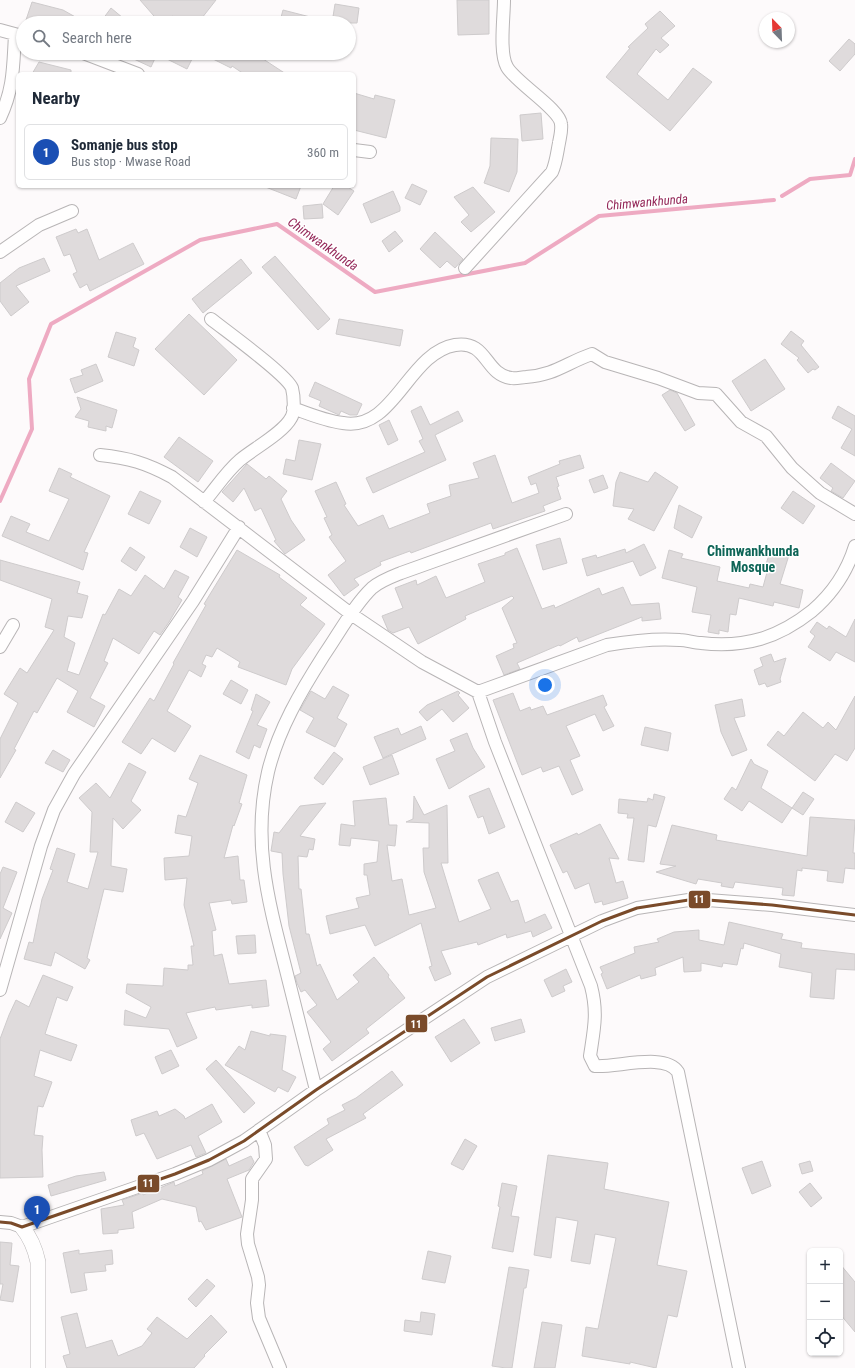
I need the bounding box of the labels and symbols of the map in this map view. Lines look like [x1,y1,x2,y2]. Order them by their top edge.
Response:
north arrow [759,12,795,48]
water label: Chimwankhunda [605,191,689,213]
water label: Chimwankhunda [285,214,361,274]
district label: Chimwankhunda Mosque [707,543,799,575]
your location [535,675,555,695]
line badge: 11 [688,890,711,909]
text: 11 [693,893,705,906]
line badge: 11 [405,1014,428,1033]
text: 11 [410,1018,422,1031]
line badge: 11 [137,1174,160,1193]
text: 11 [142,1177,154,1190]
pin: 1 [24,1196,50,1229]

